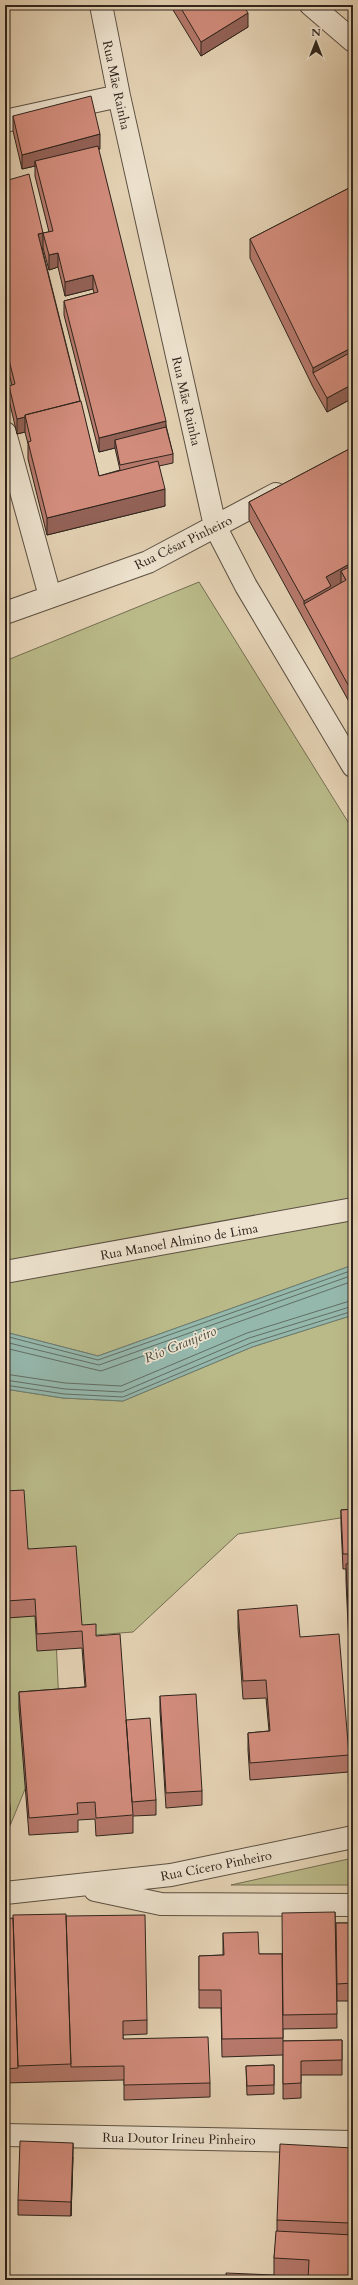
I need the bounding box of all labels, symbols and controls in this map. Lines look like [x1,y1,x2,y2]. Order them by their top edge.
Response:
north arrow [296,22,336,62]
text: N [311,25,321,40]
street label: Rua Mãe Rainha [98,39,134,132]
street label: Rua Mãe Rainha [167,355,205,448]
street label: Rua César Pinheiro [132,511,235,574]
street label: Rua Manoel Almino de Lima [99,1219,260,1265]
water label: Rio Granjeiro [141,1321,220,1368]
street label: Rua Cícero Pinheiro [159,1846,273,1886]
street label: Rua Doutor Irineu Pinheiro [102,2129,256,2149]

